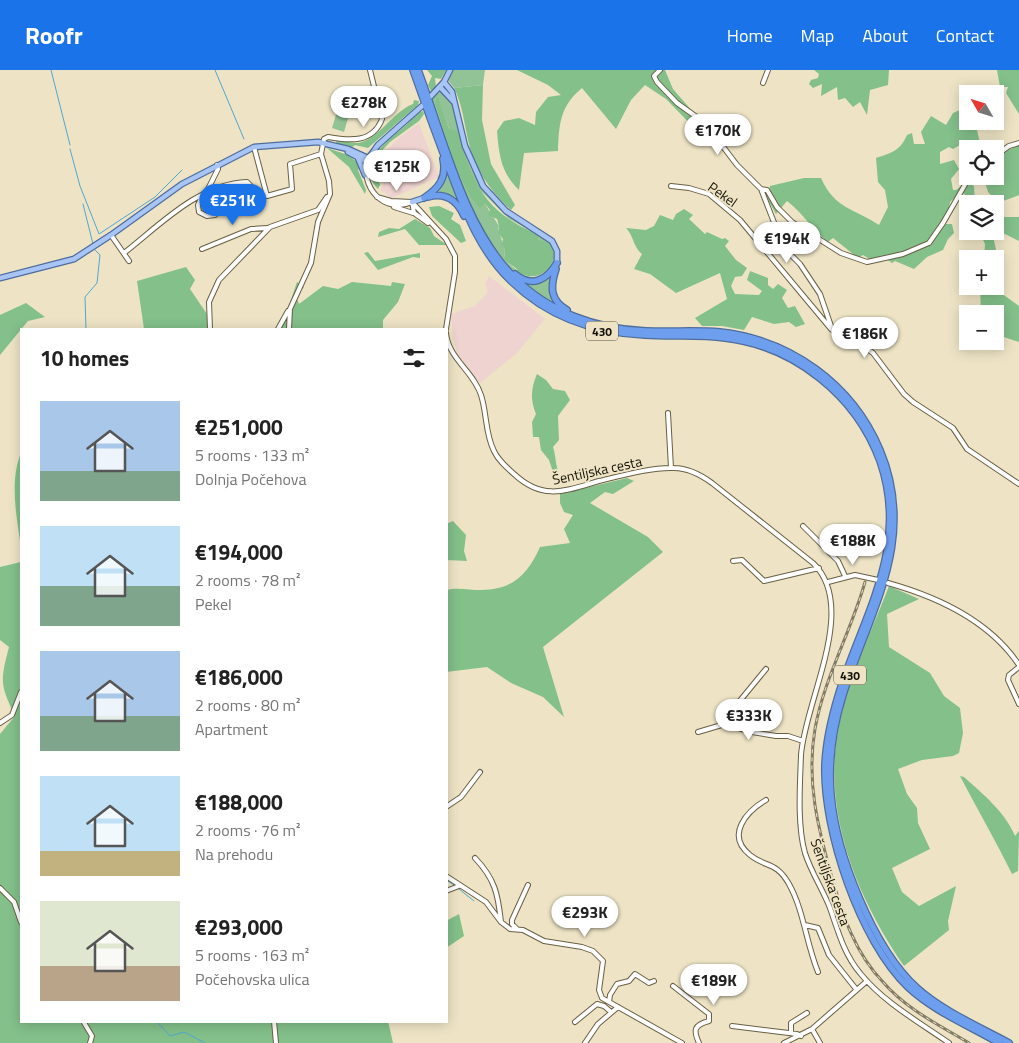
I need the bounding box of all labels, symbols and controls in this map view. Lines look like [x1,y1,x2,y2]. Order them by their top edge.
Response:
text: Roofr [25,17,83,53]
text: Home [727,22,773,49]
text: Map [801,22,834,49]
text: About [862,22,908,49]
text: Contact [936,22,994,49]
pin: €278K [329,85,399,128]
north arrow [959,85,1004,130]
map controls [959,85,1004,350]
text: €278K [341,90,387,114]
pin: €170K [683,114,753,156]
text: €170K [695,118,741,142]
button: locate [959,140,1004,185]
pin: €125K [362,150,432,192]
text: €125K [374,154,420,178]
street label: Pekel [704,176,742,212]
pin: €251K [198,184,268,226]
text: €251K [210,188,256,212]
button: layers [959,195,1004,240]
pin: €194K [752,222,822,264]
text: €194K [764,226,810,250]
button: + [959,250,1004,295]
button: − [959,305,1004,350]
pin: €186K [830,316,900,359]
text: €186K [842,321,888,345]
road number: 430 [586,322,618,340]
text: 10 homes [40,342,129,374]
icon: filters [400,344,428,372]
text: €251,000 [195,411,283,443]
icon: home [80,421,140,481]
text: 5 rooms · 133 m² [195,443,309,467]
street label: Šentiljska cesta [550,450,644,490]
text: Dolnja Počehova [195,467,306,491]
pin: €188K [818,524,888,566]
text: €188K [830,528,876,552]
text: €194,000 [195,536,283,568]
icon: home [80,546,140,606]
text: 2 rooms · 78 m² [195,568,300,592]
text: Pekel [195,592,232,616]
text: €186,000 [195,661,283,693]
road number: 430 [834,666,866,684]
icon: home [80,671,140,731]
text: 2 rooms · 80 m² [195,693,300,717]
pin: €333K [714,698,784,741]
text: €333K [726,703,772,727]
text: Apartment [195,717,268,741]
text: €188,000 [195,786,283,818]
icon: home [80,796,140,856]
text: 2 rooms · 76 m² [195,818,300,842]
street label: Šentiljska cesta [806,836,856,928]
text: Na prehodu [195,842,273,866]
pin: €293K [550,896,620,938]
text: €293K [562,900,608,924]
text: €293,000 [195,911,283,943]
icon: home [80,921,140,981]
text: 5 rooms · 163 m² [195,943,309,967]
pin: €189K [679,964,749,1006]
text: Počehovska ulica [195,967,310,991]
text: €189K [691,968,737,992]

